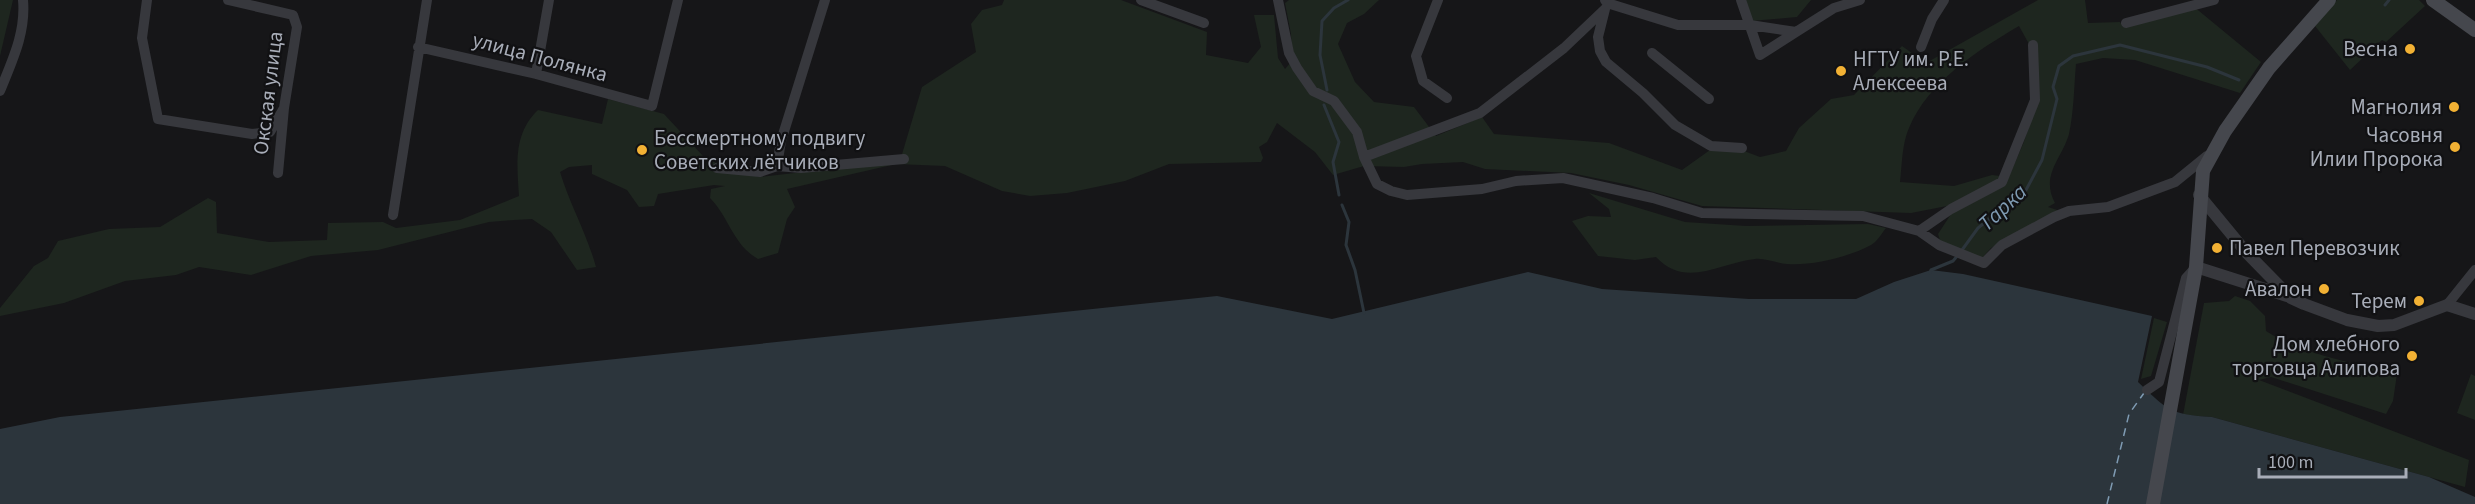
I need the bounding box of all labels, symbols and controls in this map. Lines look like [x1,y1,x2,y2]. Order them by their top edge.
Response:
street label: улица Полянка [469,25,611,89]
street label: Окская улица [246,29,290,157]
place label: Весна [2343,34,2398,64]
marker: Весна [2403,42,2417,56]
place label: НГТУ им. Р.Е. Алексеева [1853,44,1969,98]
marker: НГТУ им. Р.Е. Алексеева [1834,64,1848,78]
place label: Магнолия [2351,92,2442,122]
marker: Магнолия [2447,100,2461,114]
place label: Часовня Илии Пророка [2310,120,2443,174]
place label: Бессмертному подвигу Советских лётчиков [654,123,866,177]
marker: Часовня Илии Пророка [2448,140,2462,154]
marker: Бессмертному подвигу Советских лётчиков [635,143,649,157]
water label: Тарка [1971,177,2034,239]
place label: Павел Перевозчик [2229,233,2400,263]
marker: Павел Перевозчик [2210,241,2224,255]
place label: Авалон [2245,274,2312,304]
marker: Авалон [2317,282,2331,296]
place label: Терем [2351,286,2407,316]
marker: Терем [2412,294,2426,308]
place label: Дом хлебного торговца Алипова [2232,329,2400,383]
marker: Дом хлебного торговца Алипова [2405,349,2419,363]
scale bar [2259,441,2406,479]
text: 100 m [2268,450,2313,475]

